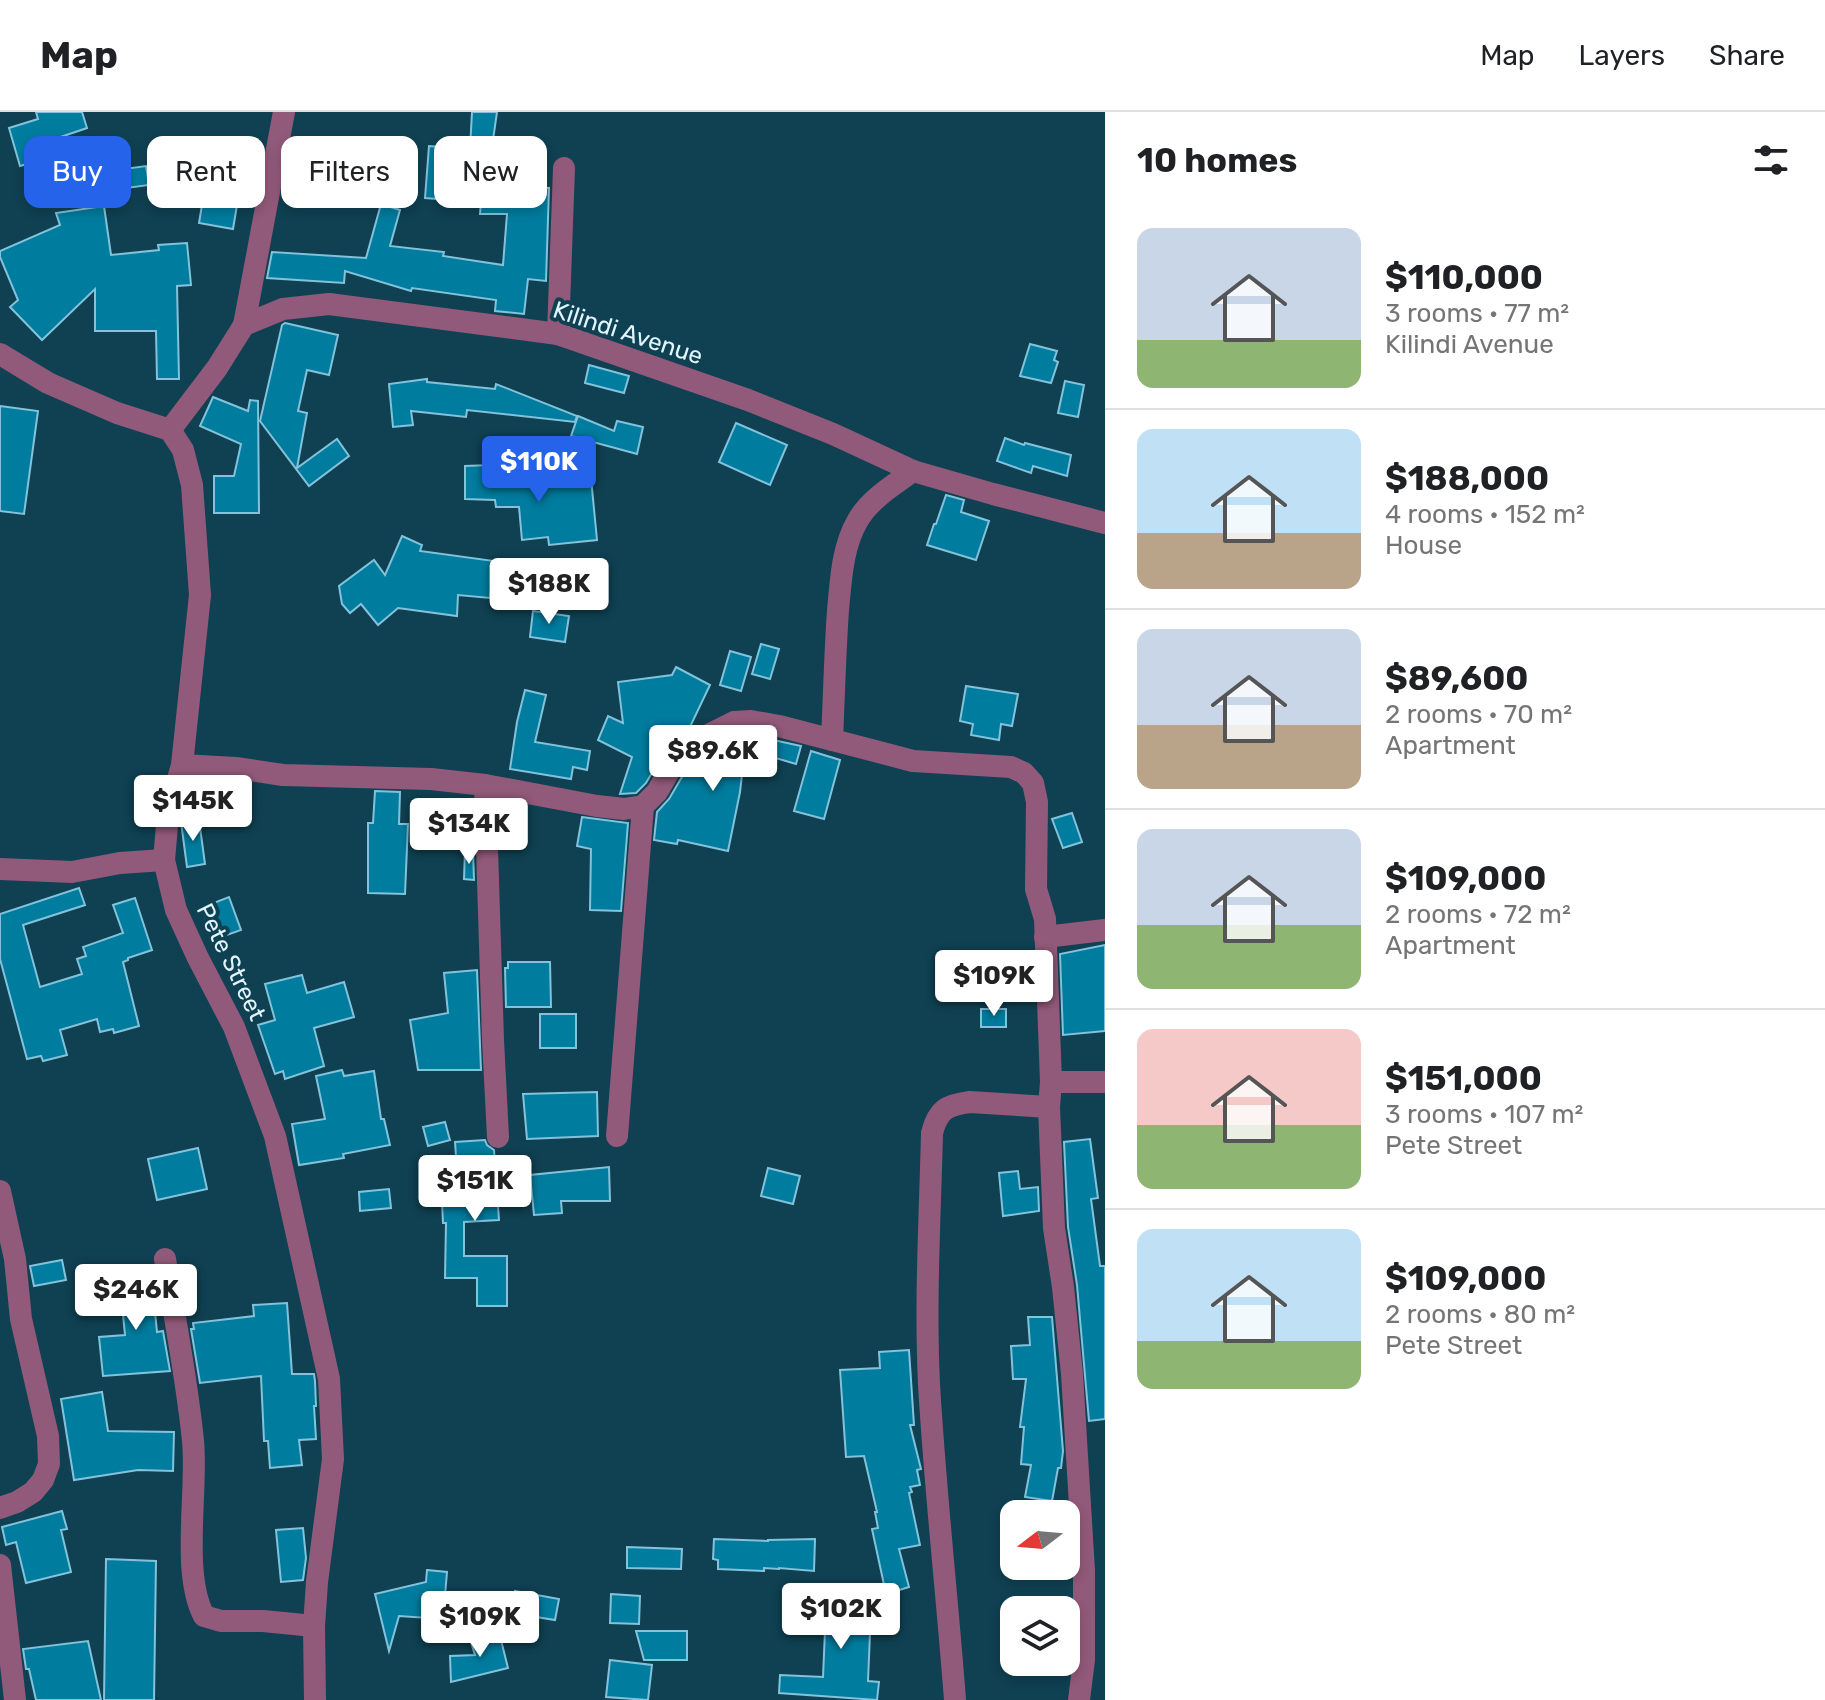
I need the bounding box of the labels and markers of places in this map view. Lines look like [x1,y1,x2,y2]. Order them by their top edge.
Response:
pin: $110K [483,436,595,504]
pin: $188K [493,558,605,626]
pin: $89.6K [648,725,778,793]
pin: $145K [137,775,249,843]
pin: $134K [413,798,525,866]
pin: $109K [938,950,1050,1018]
pin: $151K [419,1155,531,1223]
pin: $246K [80,1264,192,1332]
pin: $102K [785,1583,897,1651]
pin: $109K [424,1591,536,1659]

